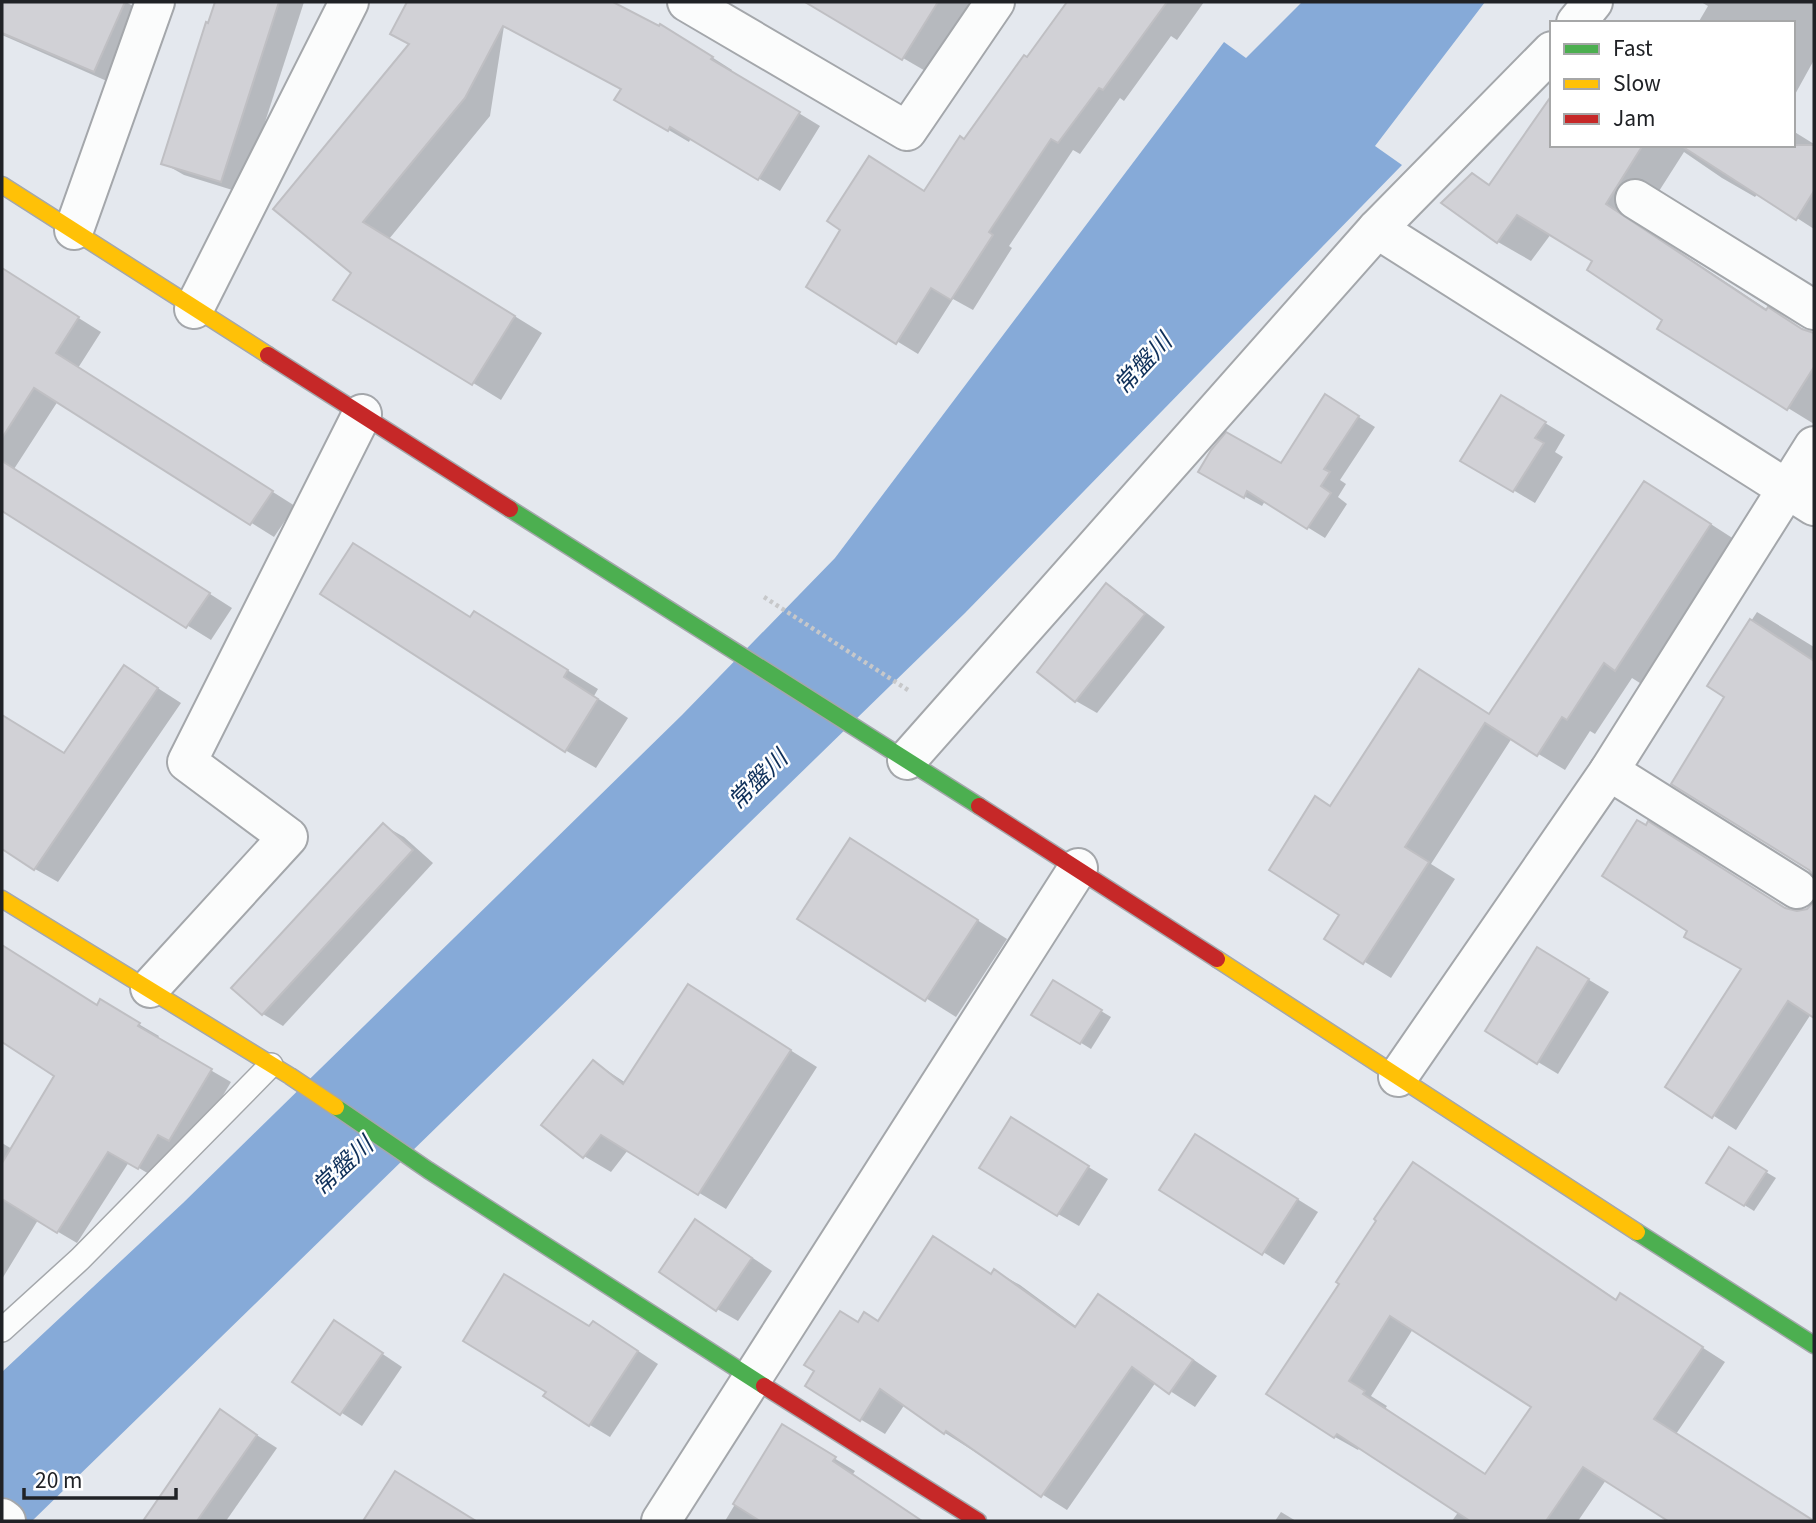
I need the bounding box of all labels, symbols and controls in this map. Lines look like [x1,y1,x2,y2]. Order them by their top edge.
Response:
legend [1550,21,1795,147]
text: Fast [1613,32,1653,62]
text: Slow [1613,67,1661,97]
text: Jam [1613,102,1656,132]
water label: 常盤川 [1104,322,1180,400]
water label: 常盤川 [718,738,796,816]
water label: 常盤川 [303,1125,381,1201]
scale bar [24,1456,177,1500]
text: 20 m [35,1464,82,1494]

